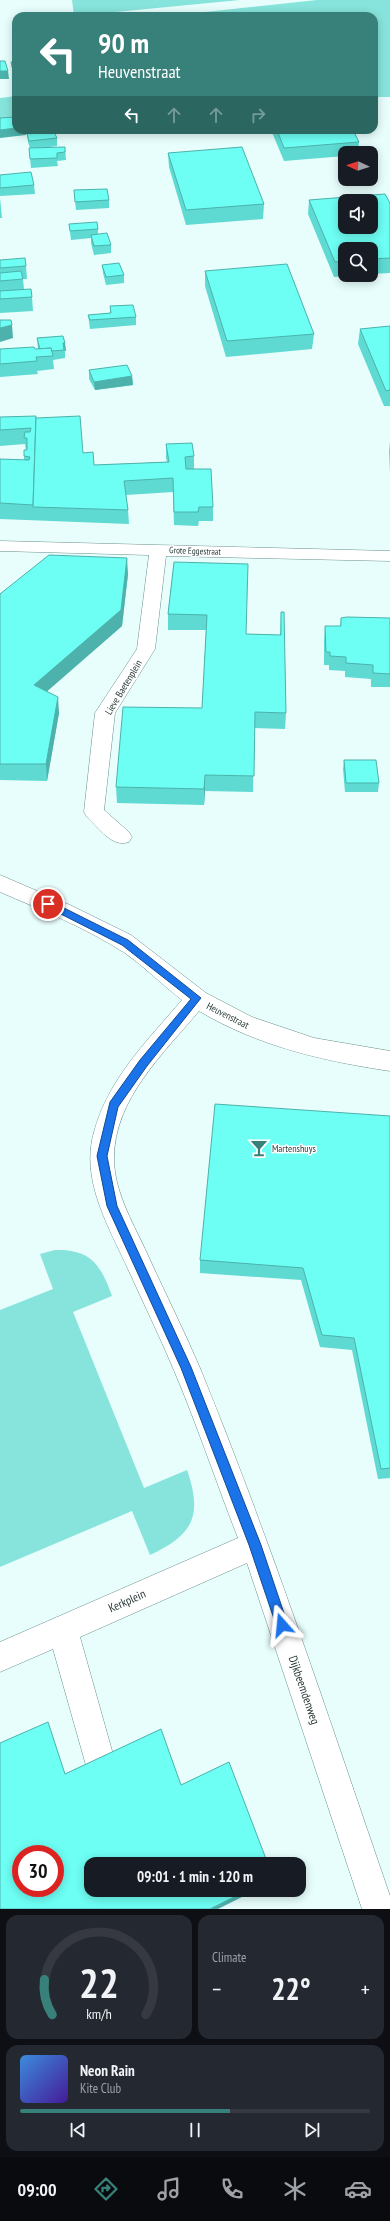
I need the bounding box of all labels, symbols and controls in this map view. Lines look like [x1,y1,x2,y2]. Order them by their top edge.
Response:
text: 90 m [98,24,149,61]
icon: left [32,28,84,80]
text: Heuvenstraat [98,60,181,83]
icon: left [121,104,143,126]
icon: ahead [163,104,185,126]
icon: ahead [205,104,227,126]
icon: right [247,104,269,126]
north arrow [338,146,378,186]
map controls [338,146,378,282]
button: sound [338,194,378,234]
button: search [338,242,378,282]
street label: Grote Eggestraat [169,544,222,557]
street label: Lieve Baetenplein [102,657,145,717]
pin [31,887,65,921]
icon: arrive [37,893,59,915]
street label: Heuvenstraat [204,999,251,1032]
bar icon: Martenshuys [249,1138,269,1158]
place label: Martenshuys [272,1142,316,1155]
street label: Kerkplein [106,1586,148,1615]
position arrow [261,1604,303,1646]
street label: Dijkbeemdenweg [286,1654,323,1726]
speed limit sign: 30 [12,1845,64,1897]
text: 09:01 · 1 min · 120 m [137,1867,253,1886]
text: Climate [212,1949,246,1966]
text: 22 [79,1956,119,2009]
text: 22° [271,1969,311,2008]
text: − [212,1975,221,2003]
text: + [361,1975,370,2003]
text: km/h [86,2004,112,2023]
text: Neon Rain [80,2061,135,2080]
text: Kite Club [80,2080,121,2097]
icon: previous [67,2119,89,2141]
icon: pause [184,2119,206,2141]
icon: next [301,2119,323,2141]
icon: directions [92,2175,120,2203]
icon: music [155,2175,183,2203]
icon: phone [218,2175,246,2203]
icon: climate [281,2175,309,2203]
icon: car [344,2175,372,2203]
text: 09:00 [18,2178,57,2201]

